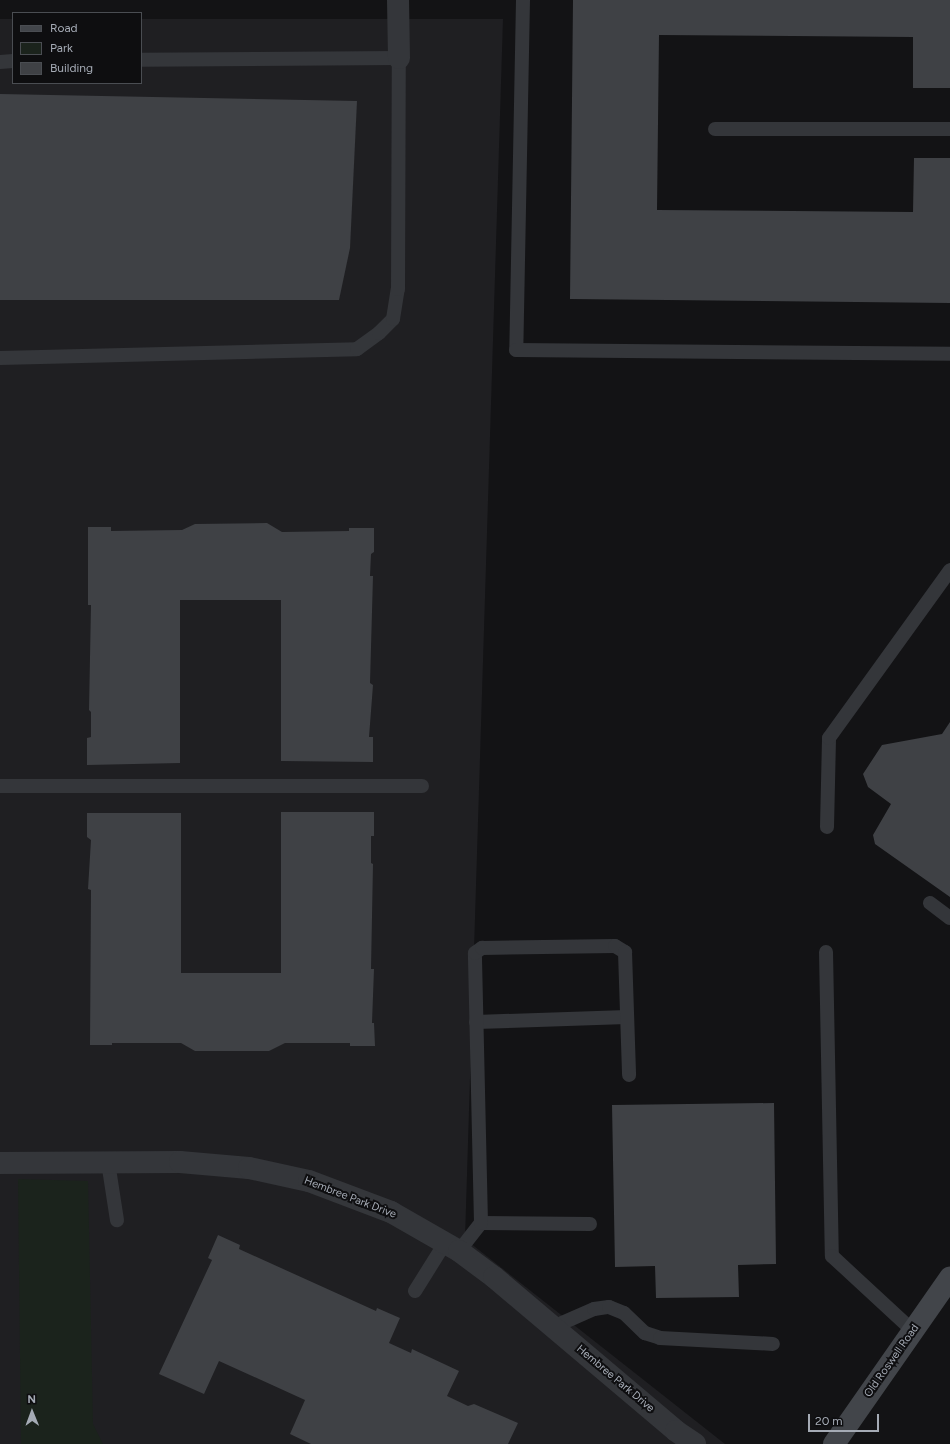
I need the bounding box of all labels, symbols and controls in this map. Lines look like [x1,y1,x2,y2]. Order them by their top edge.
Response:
legend [12,12,142,84]
text: Road [50,21,78,35]
text: Park [50,41,73,55]
text: Building [50,61,93,75]
street label: Hembree Park Drive [302,1174,398,1222]
street label: Old Roswell Road [862,1322,922,1400]
street label: Hembree Park Drive [573,1343,657,1415]
north arrow [12,1392,52,1432]
text: N [27,1393,36,1406]
scale bar [810,1406,881,1432]
text: 20 m [815,1414,843,1428]

